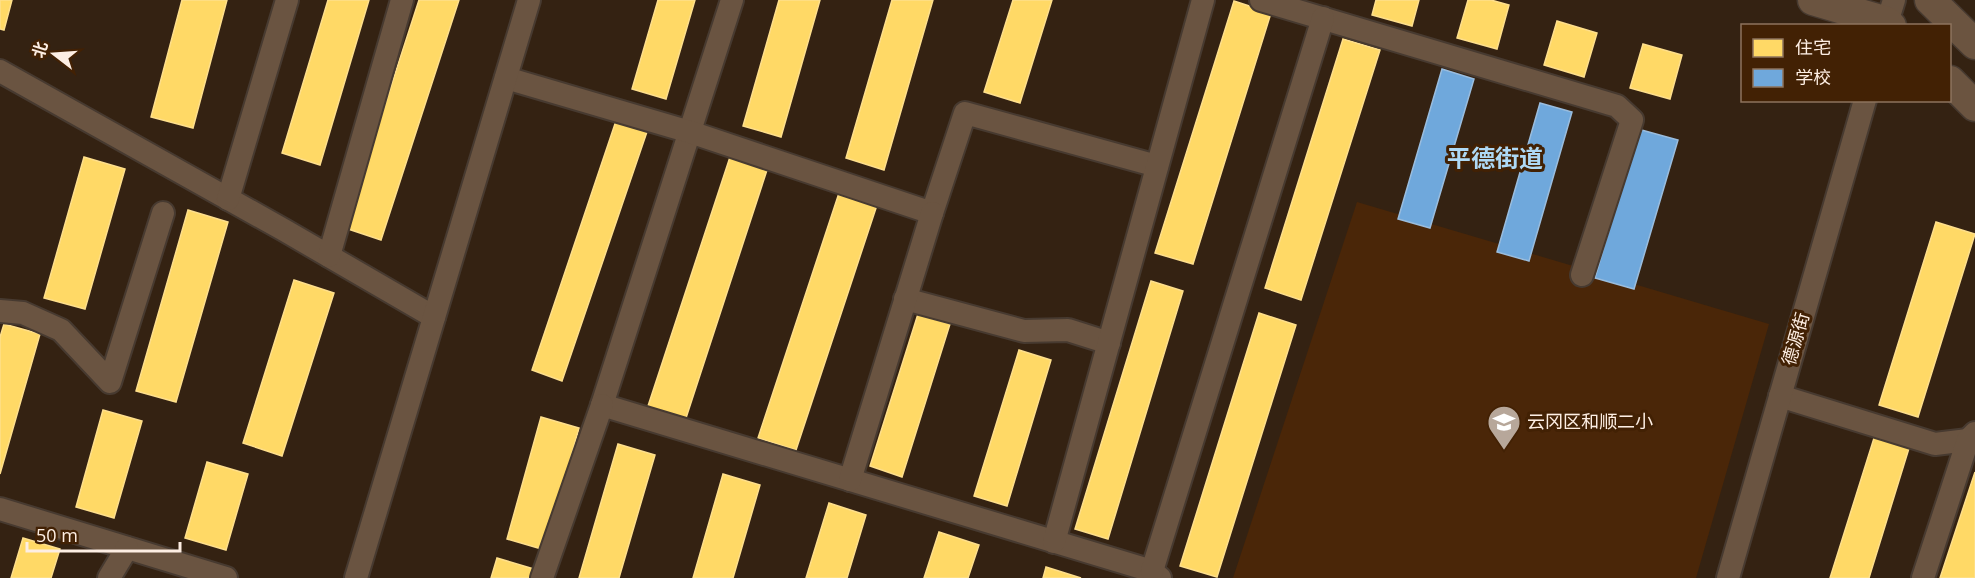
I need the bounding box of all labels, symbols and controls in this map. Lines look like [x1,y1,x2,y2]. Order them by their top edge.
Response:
north arrow [24,24,84,84]
legend [1741,24,1951,102]
text: 住宅 [1795,35,1831,59]
text: 北 [27,39,53,60]
text: 学校 [1795,65,1831,89]
district label: 平德街道 [1447,141,1543,174]
street label: 德源街 [1776,309,1814,368]
school or university icon: 云冈区和顺二小 [1486,404,1522,451]
place label: 云冈区和顺二小 [1527,409,1653,433]
scale bar [27,515,180,553]
text: 50 m [36,523,78,547]

